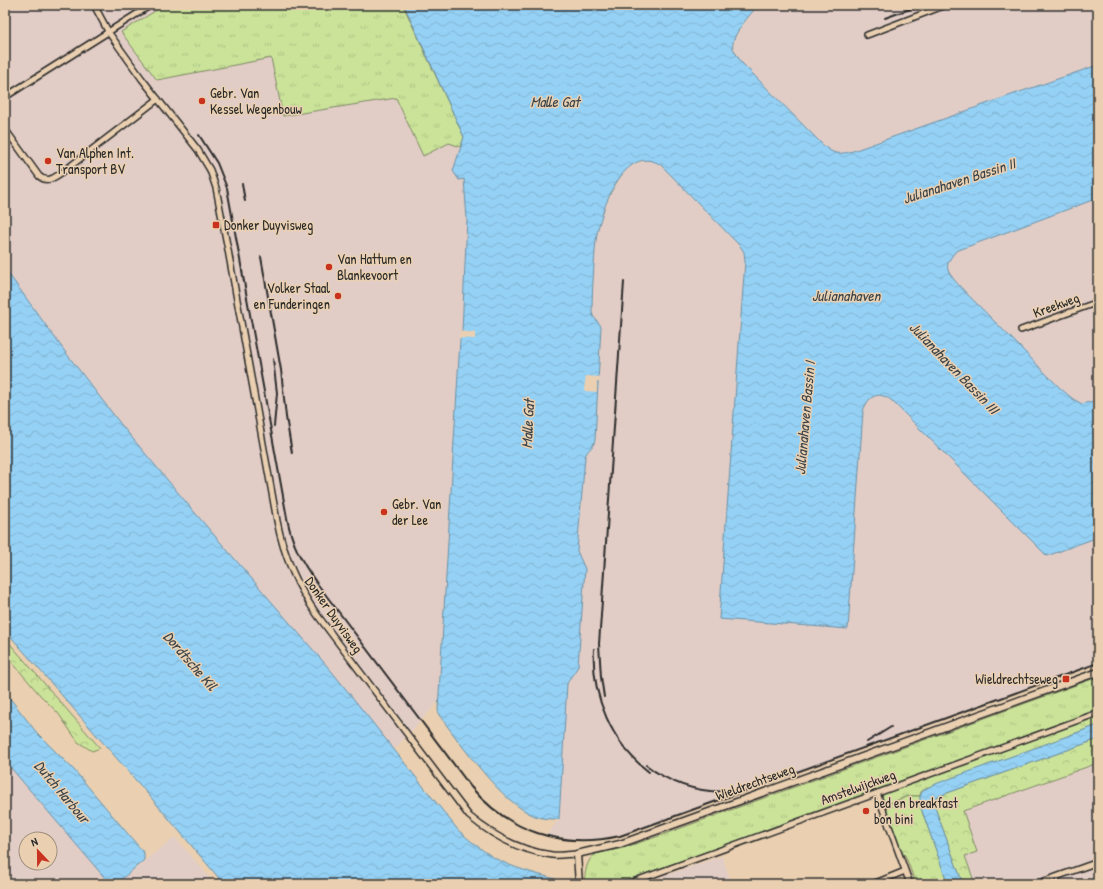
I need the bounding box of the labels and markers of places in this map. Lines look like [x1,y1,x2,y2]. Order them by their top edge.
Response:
place label: Gebr. Van Kessel Wegenbouw [210,83,303,119]
marker: Gebr. Van Kessel Wegenbouw [197,96,207,106]
place label: Van Alphen Int. Transport BV [56,143,134,179]
marker: Van Alphen Int. Transport BV [43,156,53,166]
place label: Donker Duyvisweg [224,215,313,235]
marker: Donker Duyvisweg [211,220,221,230]
place label: Van Hattum en Blankevoort [337,249,412,284]
marker: Van Hattum en Blankevoort [324,262,334,272]
place label: Volker Staal en Funderingen [254,278,330,314]
marker: Volker Staal en Funderingen [333,291,343,301]
place label: Gebr. Van der Lee [392,494,441,529]
marker: Gebr. Van der Lee [379,507,389,517]
place label: Wieldrechtseweg [975,669,1058,689]
marker: Wieldrechtseweg [1061,674,1071,684]
place label: bed en breakfast bon bini [874,793,958,828]
marker: bed en breakfast bon bini [861,806,871,816]

